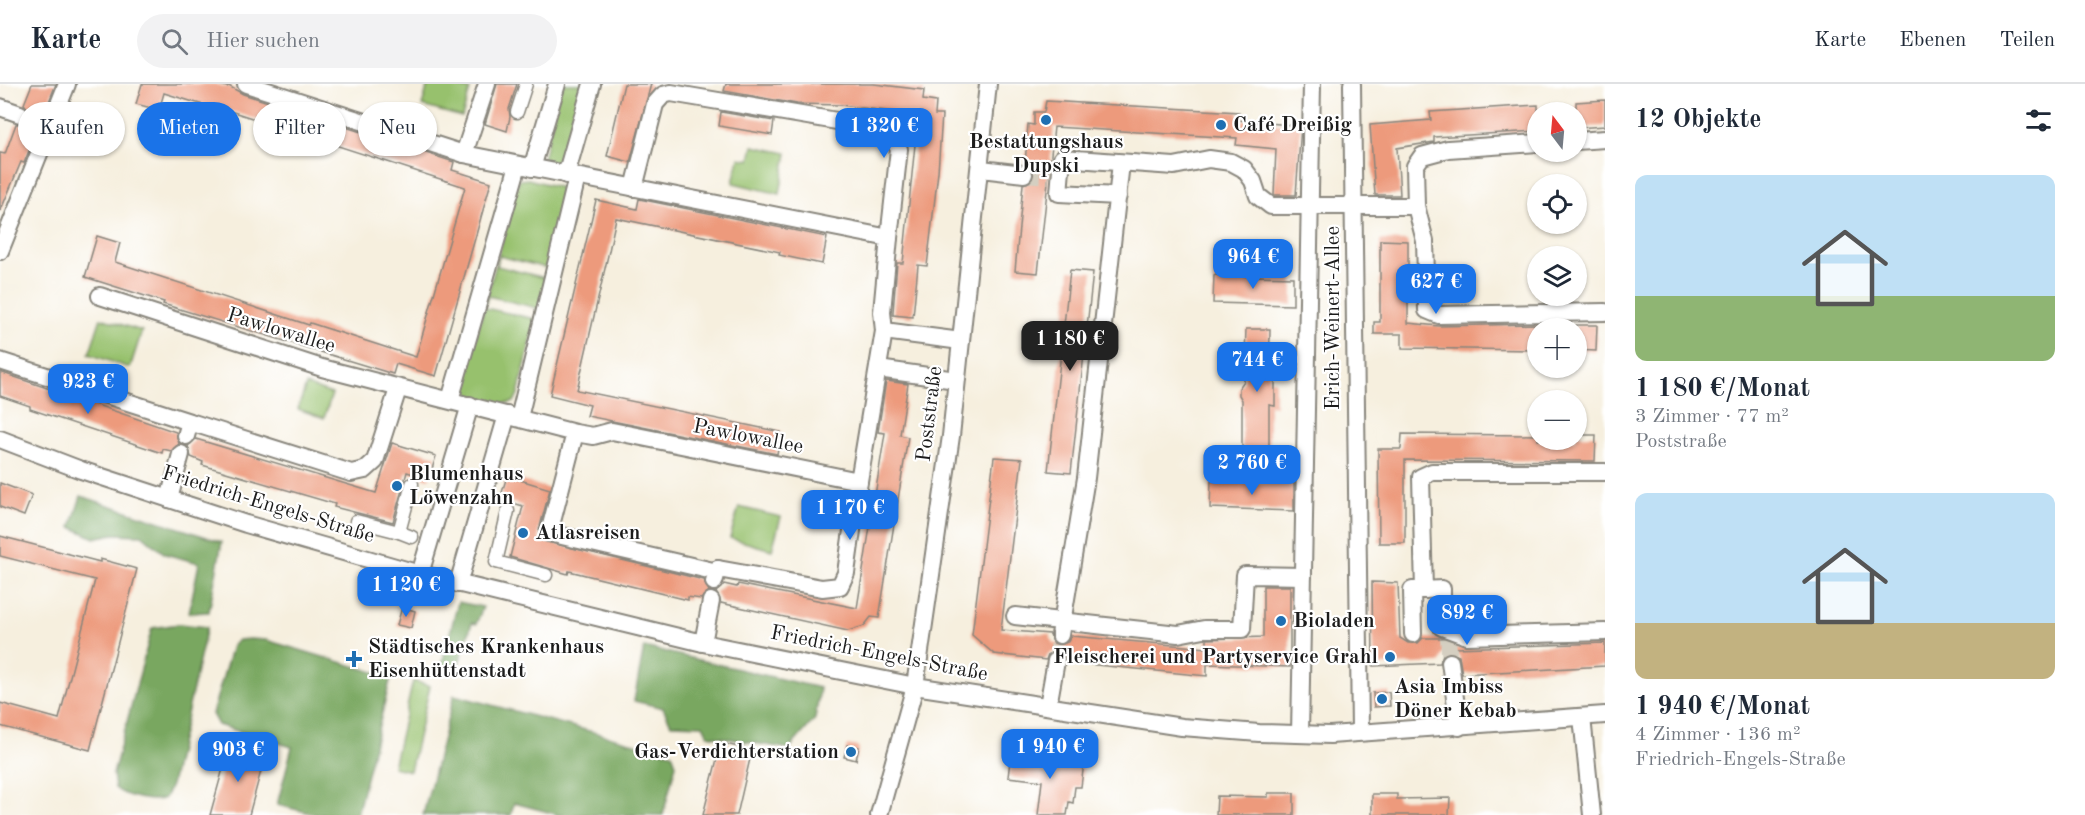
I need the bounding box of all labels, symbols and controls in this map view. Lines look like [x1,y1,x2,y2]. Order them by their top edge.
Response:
search box [137,14,557,68]
icon: search [158,25,191,58]
text: Karte [30,27,101,55]
text: Hier suchen [206,30,320,52]
text: Karte [1814,30,1866,51]
text: Ebenen [1899,30,1966,51]
text: Teilen [1999,30,2055,51]
chip: Kaufen [18,102,125,156]
chip: Mieten [137,102,241,156]
chip: Filter [253,102,346,156]
chip: Neu [358,102,437,156]
north arrow [1527,102,1587,162]
map controls [1527,102,1587,450]
icon: filters [2022,104,2055,137]
text: 12 Objekte [1635,107,1762,133]
pin: 1 320 € [829,108,939,159]
marker: Bestattungshaus Dupski [1039,113,1053,127]
place label: Café Dreißig [1233,115,1352,136]
text: 1 320 € [849,117,919,137]
marker: Café Dreißig [1214,118,1228,132]
place label: Bestattungshaus Dupski [969,132,1123,177]
button: locate [1527,174,1587,234]
icon: home [1791,214,1899,322]
street label: Erich-Weinert-Allee [1323,226,1344,410]
pin: 964 € [1211,239,1295,290]
button: layers [1527,246,1587,306]
text: 964 € [1227,248,1279,268]
pin: 627 € [1394,264,1478,315]
text: 627 € [1410,273,1462,293]
street label: Pawlowallee [224,305,338,357]
button: + [1527,318,1587,378]
pin: 1 180 € [1015,321,1125,372]
text: 1 180 € [1035,330,1105,350]
pin: 744 € [1215,342,1299,393]
text: 744 € [1231,351,1283,371]
pin: 923 € [46,364,130,415]
street label: Poststraße [914,365,946,463]
text: 923 € [62,373,114,393]
text: 1 180 €/Monat [1635,376,1810,402]
button: − [1527,390,1587,450]
text: 3 Zimmer · 77 m² [1635,407,1789,427]
street label: Pawlowallee [691,416,805,458]
text: Poststraße [1635,432,1727,452]
pin: 2 760 € [1197,445,1307,496]
text: 2 760 € [1217,454,1287,474]
street label: Friedrich-Engels-Straße [159,463,377,547]
place label: Blumenhaus Löwenzahn [409,464,523,509]
marker: Blumenhaus Löwenzahn [390,479,404,493]
pin: 1 170 € [795,490,905,541]
text: 1 170 € [815,499,885,519]
place label: Atlasreisen [535,523,641,544]
marker: Atlasreisen [516,526,530,540]
icon: home [1791,532,1899,640]
pin: 1 120 € [351,567,461,618]
text: 1 120 € [371,576,441,596]
pin: 892 € [1425,595,1509,646]
text: 892 € [1441,604,1493,624]
place label: Bioladen [1293,611,1375,632]
marker: Bioladen [1274,614,1288,628]
street label: Friedrich-Engels-Straße [768,623,990,685]
place label: Städtisches Krankenhaus Eisenhüttenstadt [368,637,604,682]
place label: Fleischerei und Partyservice Grahl [1053,647,1378,668]
marker: Städtisches Krankenhaus Eisenhüttenstadt [345,650,363,668]
marker: Fleischerei und Partyservice Grahl [1383,650,1397,664]
place label: Asia Imbiss Döner Kebab [1394,677,1517,722]
marker: Asia Imbiss Döner Kebab [1375,692,1389,706]
text: 1 940 €/Monat [1635,694,1810,720]
text: 4 Zimmer · 136 m² [1635,725,1800,745]
pin: 1 940 € [995,729,1105,780]
pin: 903 € [196,732,280,783]
text: 1 940 € [1015,738,1085,758]
text: 903 € [212,741,264,761]
place label: Gas-Verdichterstation [634,742,839,763]
marker: Gas-Verdichterstation [844,745,858,759]
text: Friedrich-Engels-Straße [1635,750,1846,770]

